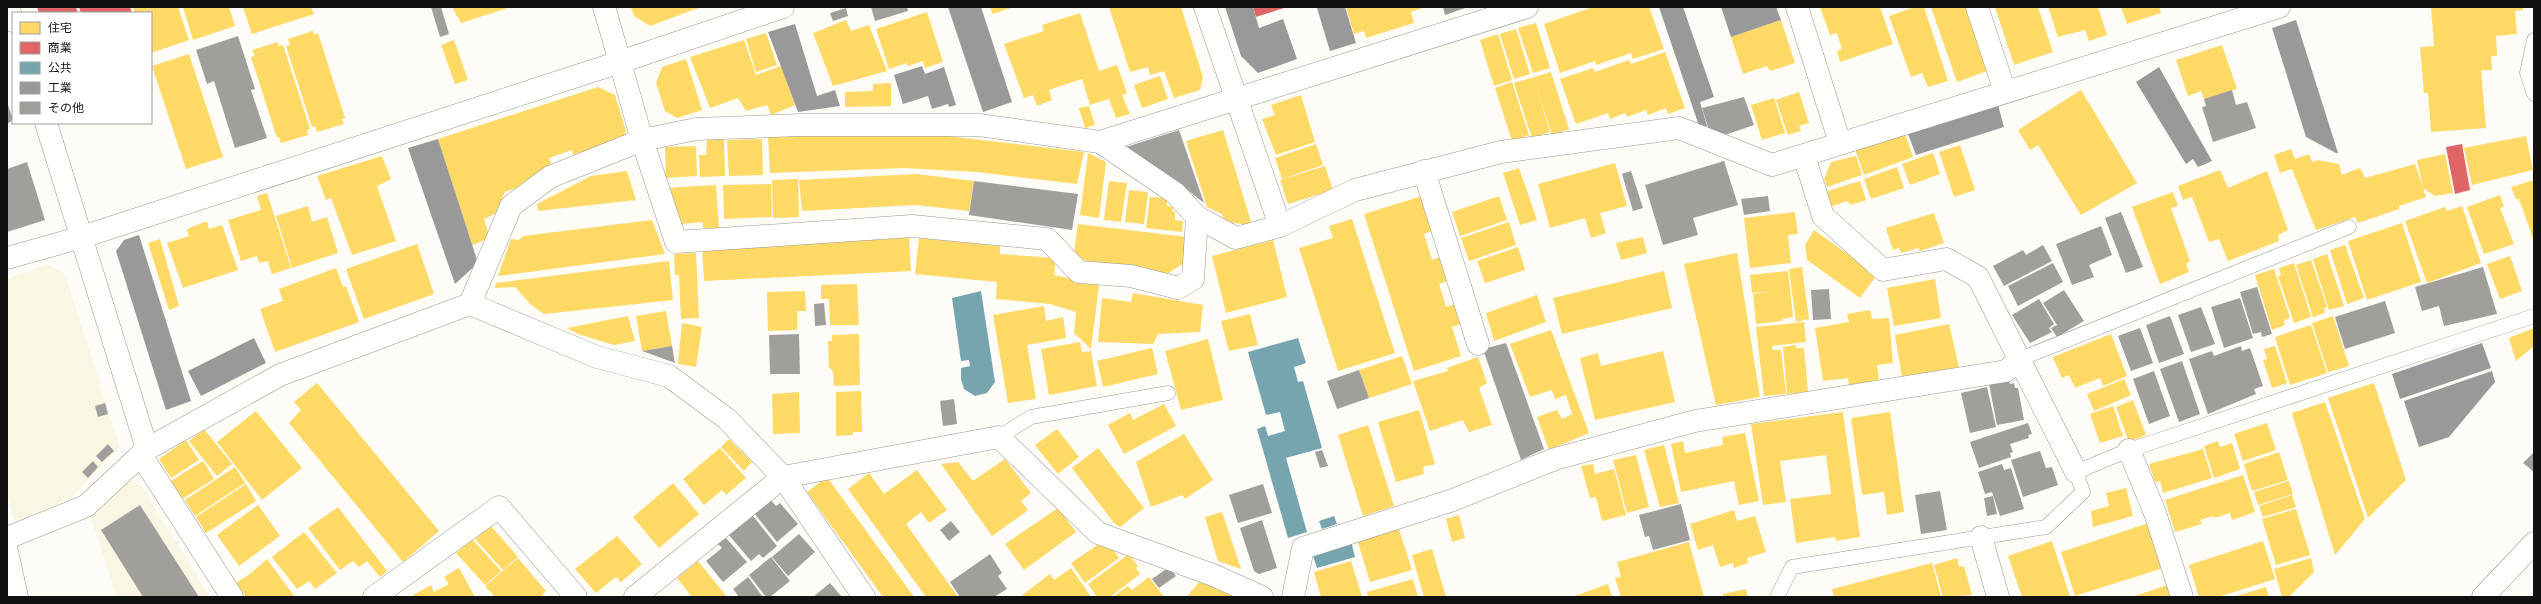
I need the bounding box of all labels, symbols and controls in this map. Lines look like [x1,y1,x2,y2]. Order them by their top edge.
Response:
legend [12,12,152,124]
text: 住宅 [48,21,72,35]
text: 商業 [48,41,72,55]
text: 公共 [48,61,72,75]
text: 工業 [48,81,72,95]
text: その他 [48,101,84,115]

